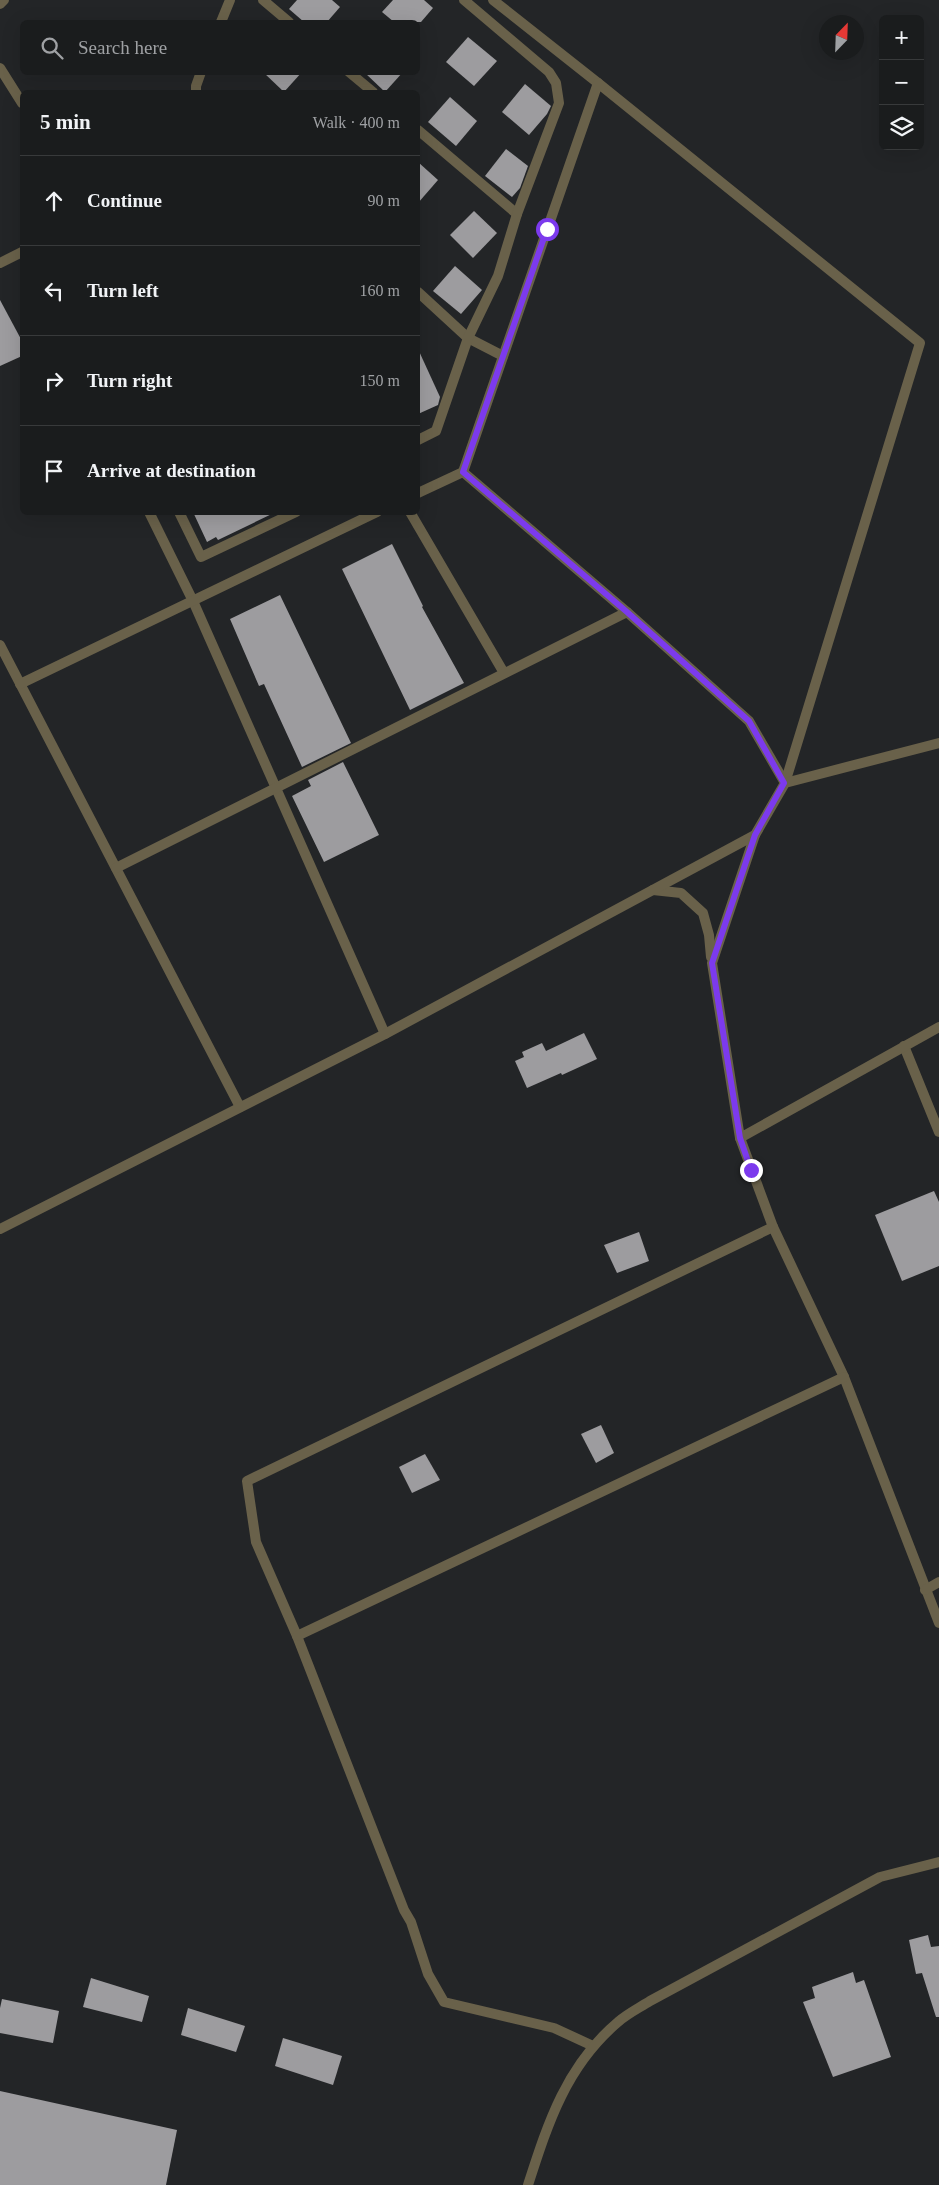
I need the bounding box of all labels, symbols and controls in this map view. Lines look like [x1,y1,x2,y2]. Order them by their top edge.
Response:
north arrow [819,15,864,60]
map controls [879,15,924,150]
button: + [879,15,924,60]
search box [20,20,420,75]
icon: search [38,34,66,62]
text: Search here [78,37,167,58]
button: − [879,60,924,105]
button: layers [879,105,924,150]
text: 5 min [40,110,91,134]
text: Walk · 400 m [313,114,400,131]
icon: ahead [40,187,68,215]
text: Continue [87,190,162,211]
text: 90 m [368,192,400,209]
route start [536,218,559,241]
icon: left [40,277,68,305]
text: Turn left [87,280,159,301]
text: 160 m [360,282,400,299]
icon: right [40,367,68,395]
text: Turn right [87,370,172,391]
text: 150 m [360,372,400,389]
icon: arrive [40,457,68,485]
text: Arrive at destination [87,460,256,481]
route end [740,1159,763,1182]

